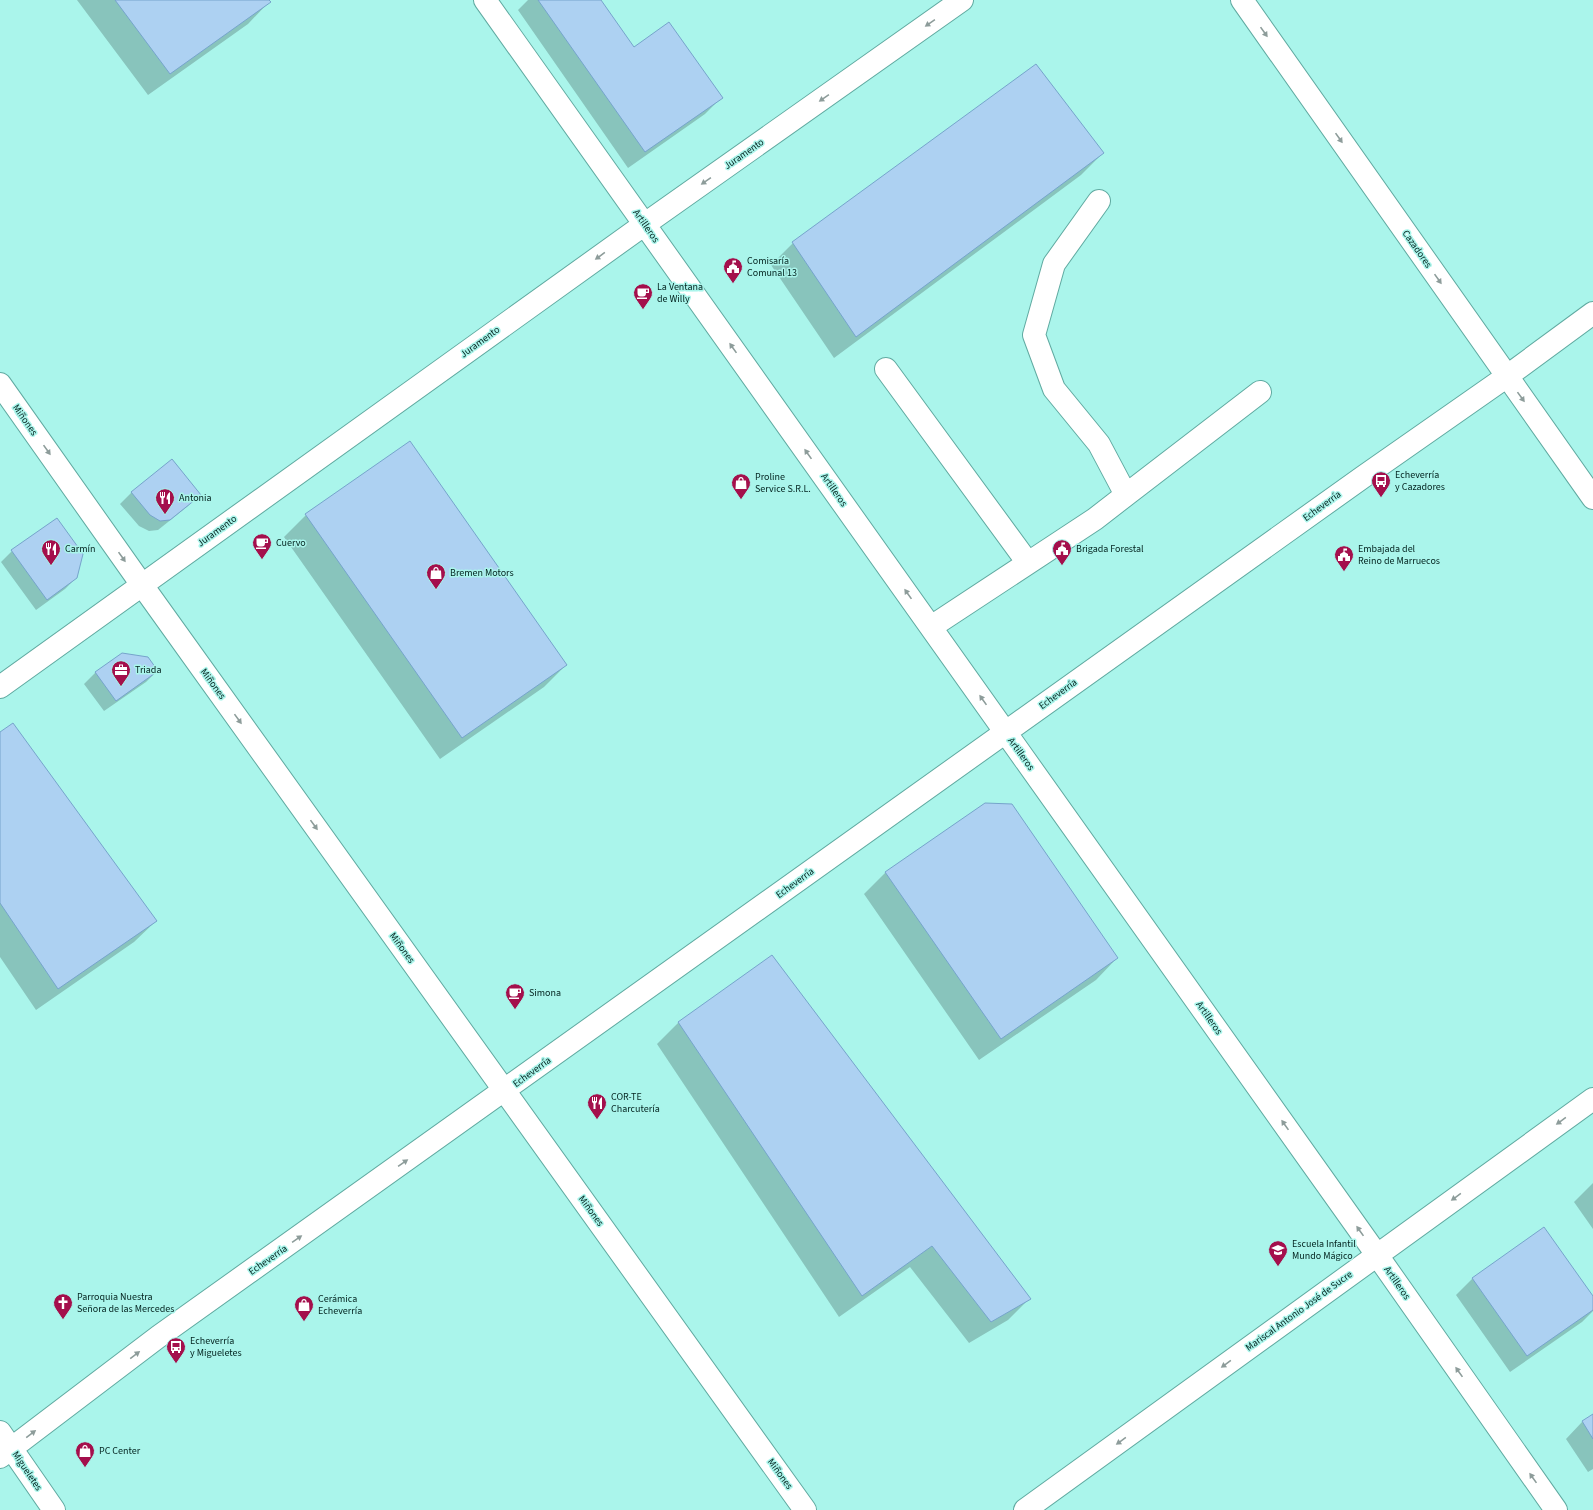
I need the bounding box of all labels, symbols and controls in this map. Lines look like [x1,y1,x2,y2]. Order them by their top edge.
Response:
one-way arrow [925,18,935,26]
one-way arrow [1260,27,1268,37]
one-way arrow [819,94,829,102]
one-way arrow [1335,133,1343,143]
street label: Juramento [721,135,767,173]
one-way arrow [701,177,712,185]
street label: Artilleros [629,207,663,245]
street label: Cazadores [1399,227,1435,271]
one-way arrow [595,252,606,260]
place label: Comisaría Comunal 13 [747,254,797,280]
public building icon: Comisaría Comunal 13 [722,256,744,284]
one-way arrow [1434,274,1442,284]
place label: La Ventana de Willy [657,280,703,306]
cafe icon: La Ventana de Willy [632,282,654,310]
street label: Juramento [457,323,503,361]
one-way arrow [729,343,737,353]
one-way arrow [1517,391,1525,402]
street label: Miñones [9,402,41,438]
one-way arrow [43,445,51,456]
one-way arrow [804,449,812,459]
place label: Echeverría y Cazadores [1395,468,1445,494]
place label: Proline Service S.R.L. [755,470,811,496]
bus stop icon: Echeverría y Cazadores [1370,470,1392,498]
street label: Artilleros [817,471,851,509]
shop icon: Proline Service S.R.L. [730,472,752,500]
restaurant icon: Antonia [154,487,176,515]
street label: Echeverría [1300,487,1344,525]
place label: Antonia [179,491,212,505]
street label: Juramento [194,512,240,550]
cafe icon: Cuervo [251,532,273,560]
place label: Cuervo [276,536,306,550]
restaurant icon: Carmín [40,538,62,566]
public building icon: Brigada Forestal [1051,538,1073,566]
place label: Carmín [65,542,95,556]
place label: Brigada Forestal [1076,542,1144,556]
place label: Embajada del Reino de Marruecos [1358,542,1440,568]
public building icon: Embajada del Reino de Marruecos [1333,544,1355,572]
one-way arrow [118,551,126,562]
shop icon: Bremen Motors [425,562,447,590]
place label: Bremen Motors [450,566,514,580]
one-way arrow [904,589,912,599]
office icon: Triada [110,659,132,687]
place label: Triada [135,663,161,677]
street label: Miñones [197,666,229,702]
street label: Echeverría [1036,675,1080,713]
one-way arrow [979,695,987,705]
one-way arrow [234,714,242,725]
street label: Artilleros [1004,735,1038,773]
one-way arrow [310,820,318,830]
street label: Echeverría [773,864,817,902]
street label: Miñones [386,930,418,966]
cafe icon: Simona [504,982,526,1010]
place label: Simona [529,986,561,1000]
street label: Artilleros [1192,999,1226,1037]
street label: Echeverría [510,1053,554,1091]
place label: COR-TE Charcutería [611,1090,660,1116]
restaurant icon: COR-TE Charcutería [586,1092,608,1120]
one-way arrow [1556,1117,1567,1125]
one-way arrow [1281,1120,1289,1130]
one-way arrow [398,1159,409,1167]
street label: Miñones [575,1193,607,1229]
one-way arrow [1451,1193,1461,1201]
one-way arrow [1356,1226,1364,1236]
one-way arrow [292,1234,303,1243]
place label: Escuela Infantil Mundo Mágico [1292,1237,1356,1263]
school or university icon: Escuela Infantil Mundo Mágico [1267,1239,1289,1267]
street label: Echeverría [246,1242,290,1278]
street label: Artilleros [1380,1264,1414,1302]
street label: Mariscal Antonio José de Sucre [1243,1267,1355,1355]
place label: Parroquia Nuestra Señora de las Mercedes [77,1290,174,1316]
church icon: Parroquia Nuestra Señora de las Mercedes [52,1292,74,1320]
place label: Cerámica Echeverría [318,1292,362,1318]
shop icon: Cerámica Echeverría [293,1294,315,1322]
place label: Echeverría y Migueletes [190,1334,242,1360]
bus stop icon: Echeverría y Migueletes [165,1336,187,1364]
one-way arrow [130,1351,140,1359]
one-way arrow [1221,1360,1231,1368]
one-way arrow [1455,1366,1463,1377]
one-way arrow [26,1429,37,1438]
one-way arrow [1116,1436,1126,1444]
shop icon: PC Center [74,1440,96,1468]
place label: PC Center [99,1444,141,1458]
street label: Migueletes [9,1448,45,1494]
street label: Miñones [764,1456,796,1492]
one-way arrow [1529,1473,1537,1483]

